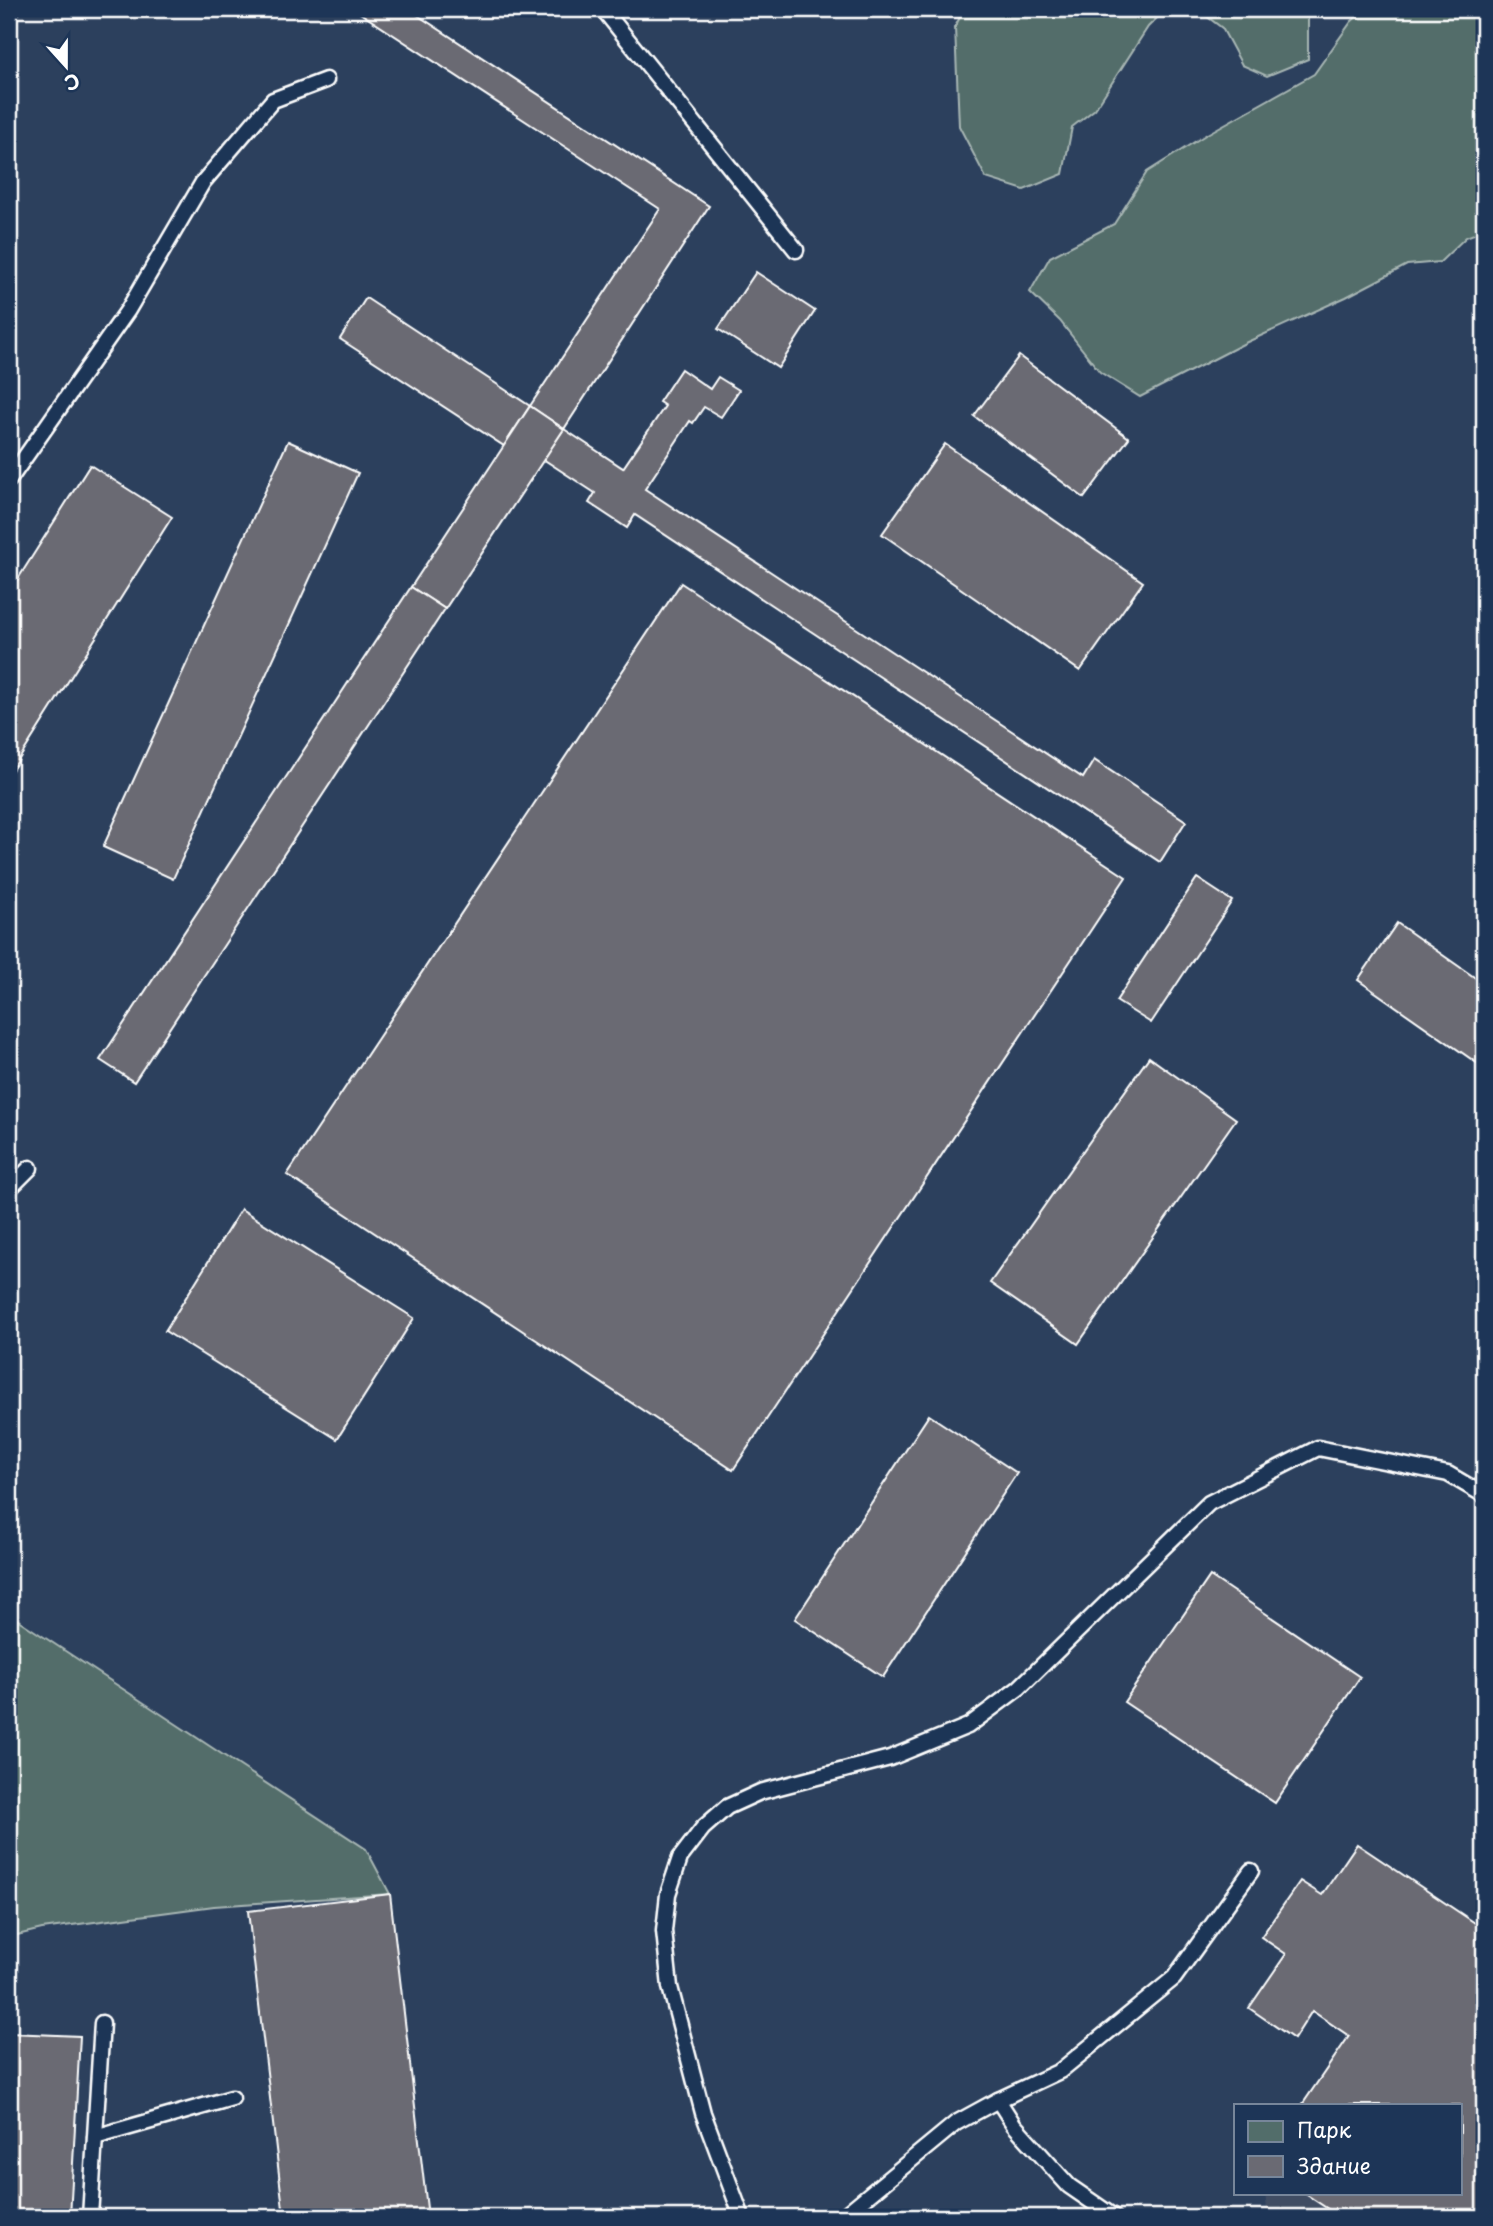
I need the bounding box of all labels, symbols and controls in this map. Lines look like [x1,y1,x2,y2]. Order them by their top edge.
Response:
north arrow [32,32,102,102]
text: С [61,67,84,98]
legend [1234,2104,1462,2194]
text: Парк [1297,2113,1352,2145]
text: Здание [1297,2149,1371,2181]

